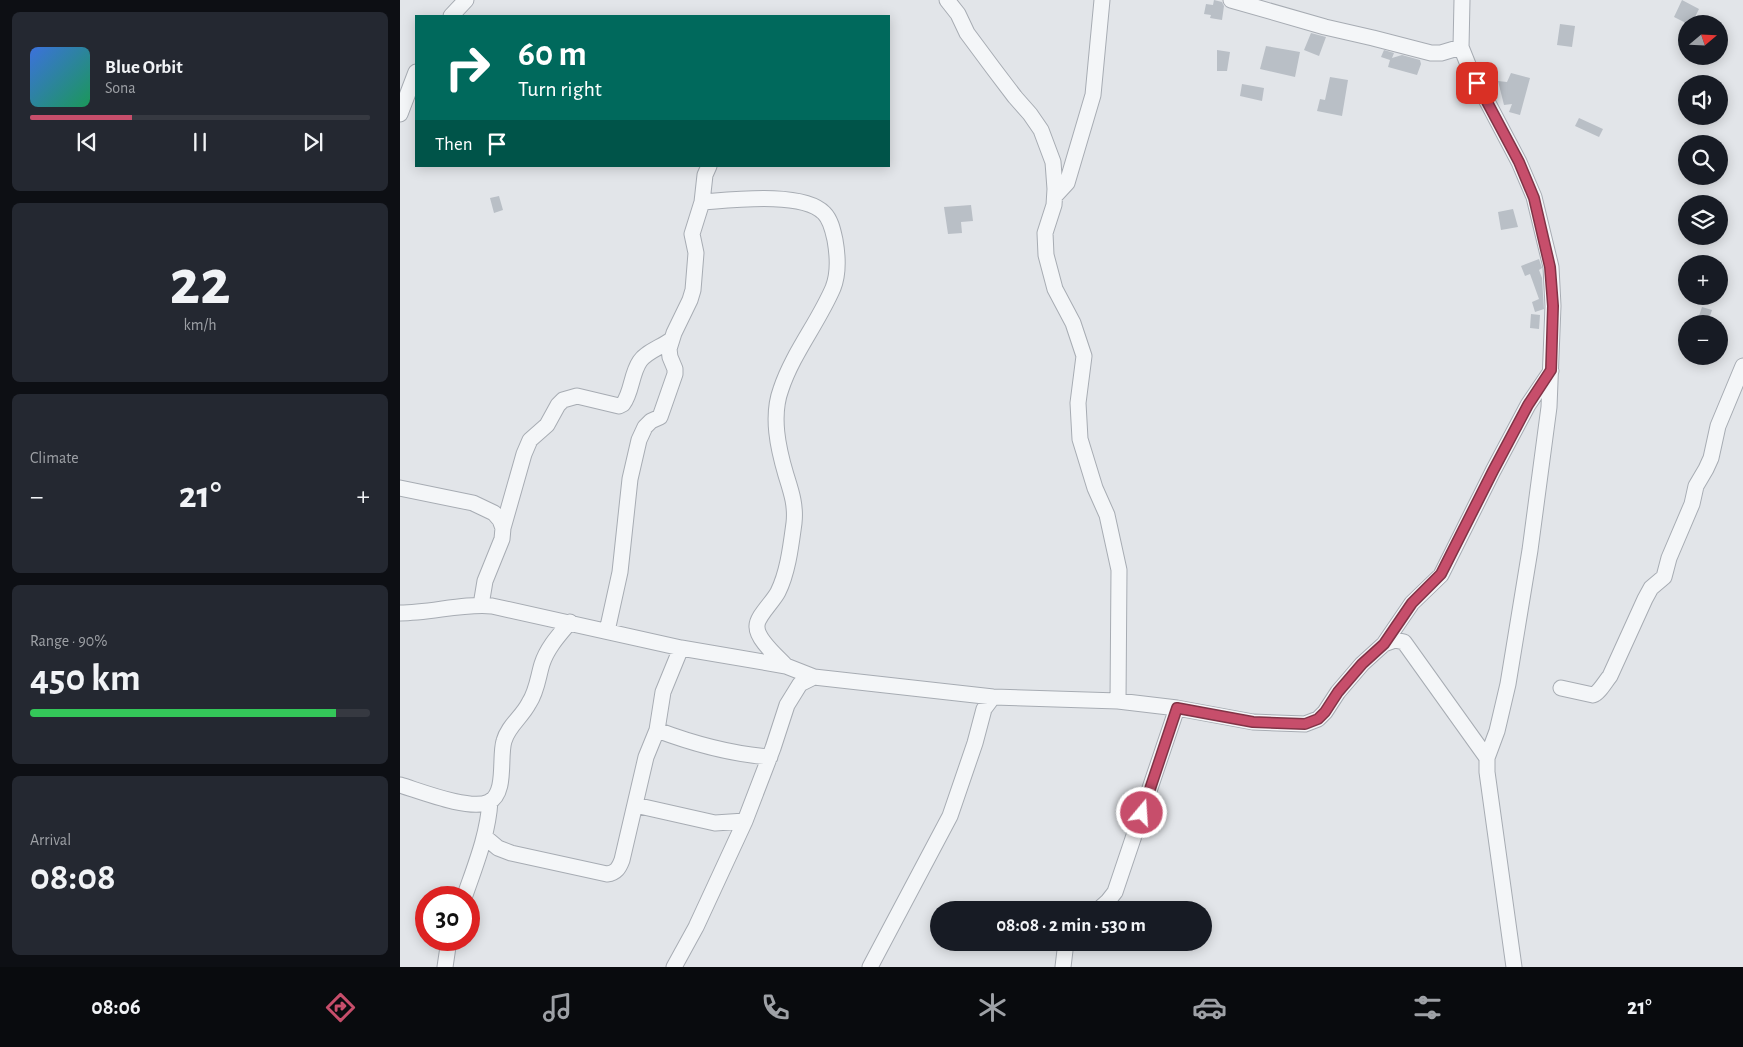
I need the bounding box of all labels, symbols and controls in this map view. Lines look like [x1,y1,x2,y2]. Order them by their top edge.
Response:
north arrow [1678,15,1728,65]
map controls [1678,15,1728,365]
icon: right [435,35,500,100]
text: 60 m [518,37,587,72]
text: Blue Orbit [105,58,183,77]
pin [1456,62,1498,104]
icon: arrive [1463,69,1491,97]
button: sound [1678,75,1728,125]
text: Turn right [518,78,602,100]
text: Sona [105,80,136,96]
icon: previous [73,128,101,156]
icon: pause [186,128,214,156]
icon: next [299,128,327,156]
icon: arrive [483,130,511,158]
text: Then [435,135,473,154]
button: search [1678,135,1728,185]
button: layers [1678,195,1728,245]
text: 22 [169,251,231,316]
button: + [1678,255,1728,305]
button: − [1678,315,1728,365]
text: km/h [183,317,217,333]
text: Climate [30,450,79,466]
text: 21° [179,477,221,515]
text: − [30,483,43,511]
text: + [357,483,370,511]
text: Range · 90% [30,633,107,649]
text: 450 km [30,660,141,698]
position arrow [1115,786,1167,838]
text: Arrival [30,832,71,848]
text: 08:08 [30,859,116,897]
speed limit sign: 30 [415,886,480,951]
text: 08:08 · 2 min · 530 m [996,916,1146,935]
icon: directions [323,990,358,1025]
icon: music [540,990,575,1025]
icon: phone [758,990,793,1025]
icon: climate [975,990,1010,1025]
icon: car [1192,990,1227,1025]
icon: filters [1410,990,1445,1025]
text: 08:06 [91,996,141,1018]
text: 21° [1627,996,1652,1018]

